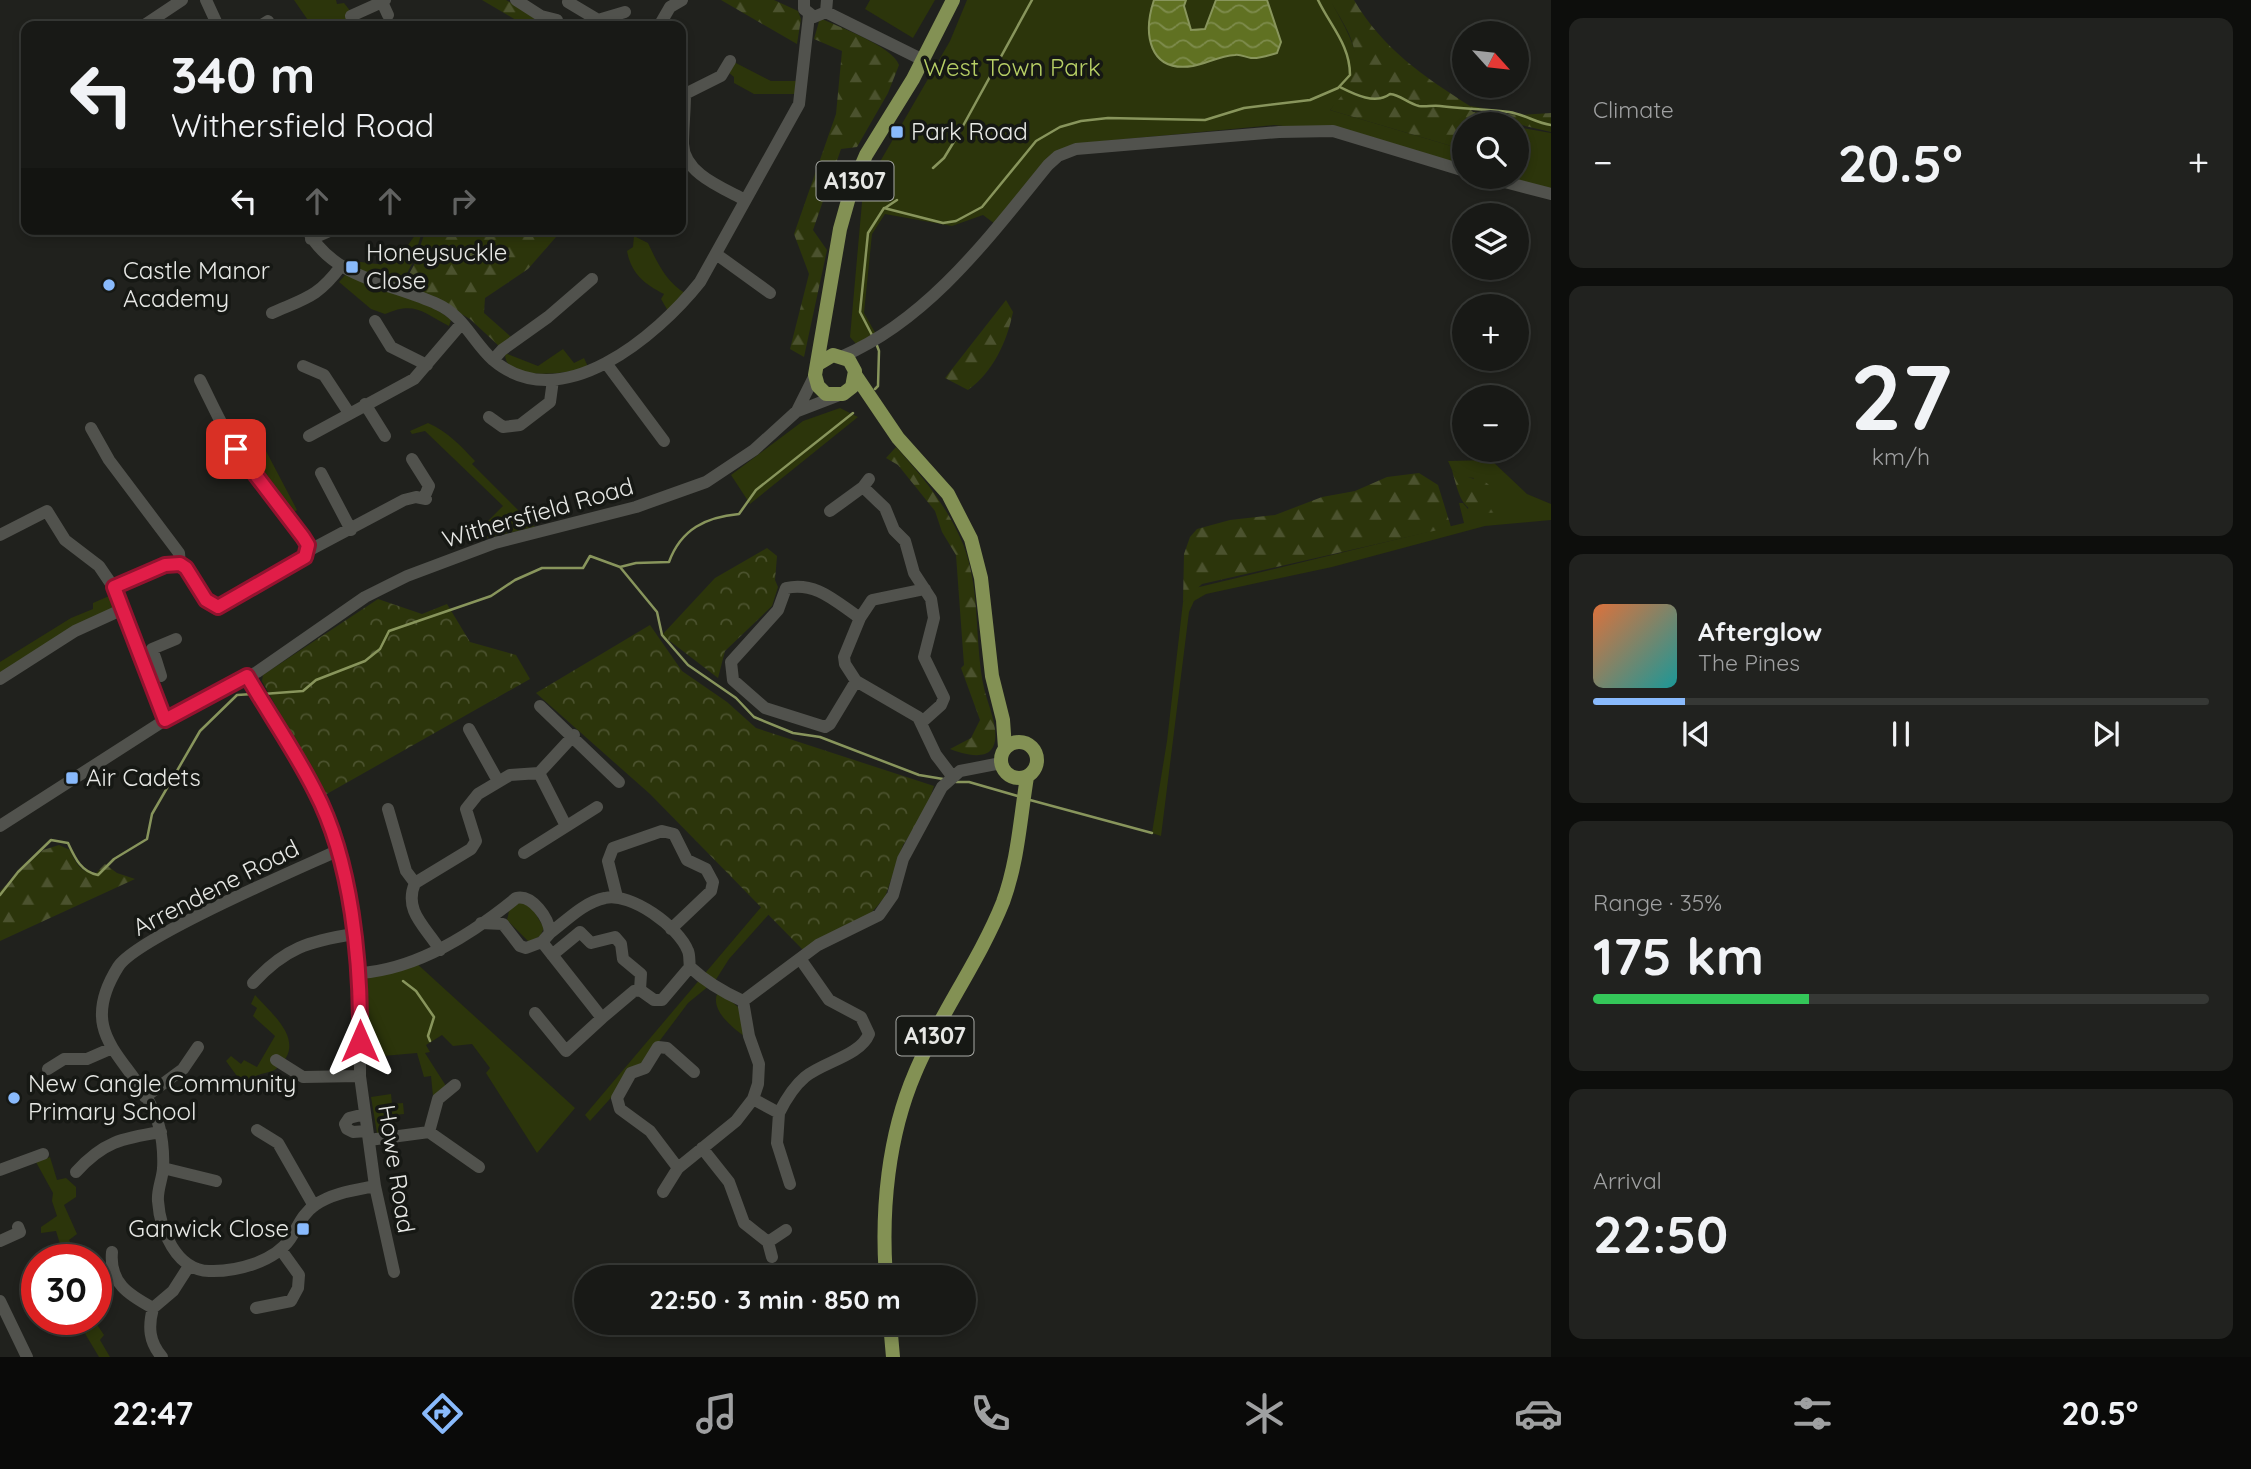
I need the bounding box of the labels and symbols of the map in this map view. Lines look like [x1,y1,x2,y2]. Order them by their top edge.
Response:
north arrow [1452,21,1530,98]
park label: West Town Park [923,52,1101,82]
place label: Park Road [911,116,1028,146]
marker: Park Road [889,124,905,140]
road number: A1307 [816,162,894,200]
place label: Honeysuckle Close [366,237,507,295]
place label: Castle Manor Academy [123,255,270,313]
marker: Honeysuckle Close [344,259,360,275]
marker: Castle Manor Academy [101,277,117,293]
pin [206,419,266,479]
street label: Withersfield Road [439,470,637,554]
place label: Air Cadets [86,762,201,792]
marker: Air Cadets [64,770,80,786]
street label: Arrendene Road [127,832,304,942]
position arrow [323,1004,397,1078]
road number: A1307 [897,1016,974,1056]
place label: New Cangle Community Primary School [28,1068,296,1126]
marker: New Cangle Community Primary School [6,1090,22,1106]
street label: Howe Road [372,1103,422,1235]
place label: Ganwick Close [128,1213,289,1243]
marker: Ganwick Close [295,1221,311,1237]
speed limit sign: 30 [21,1244,112,1335]

